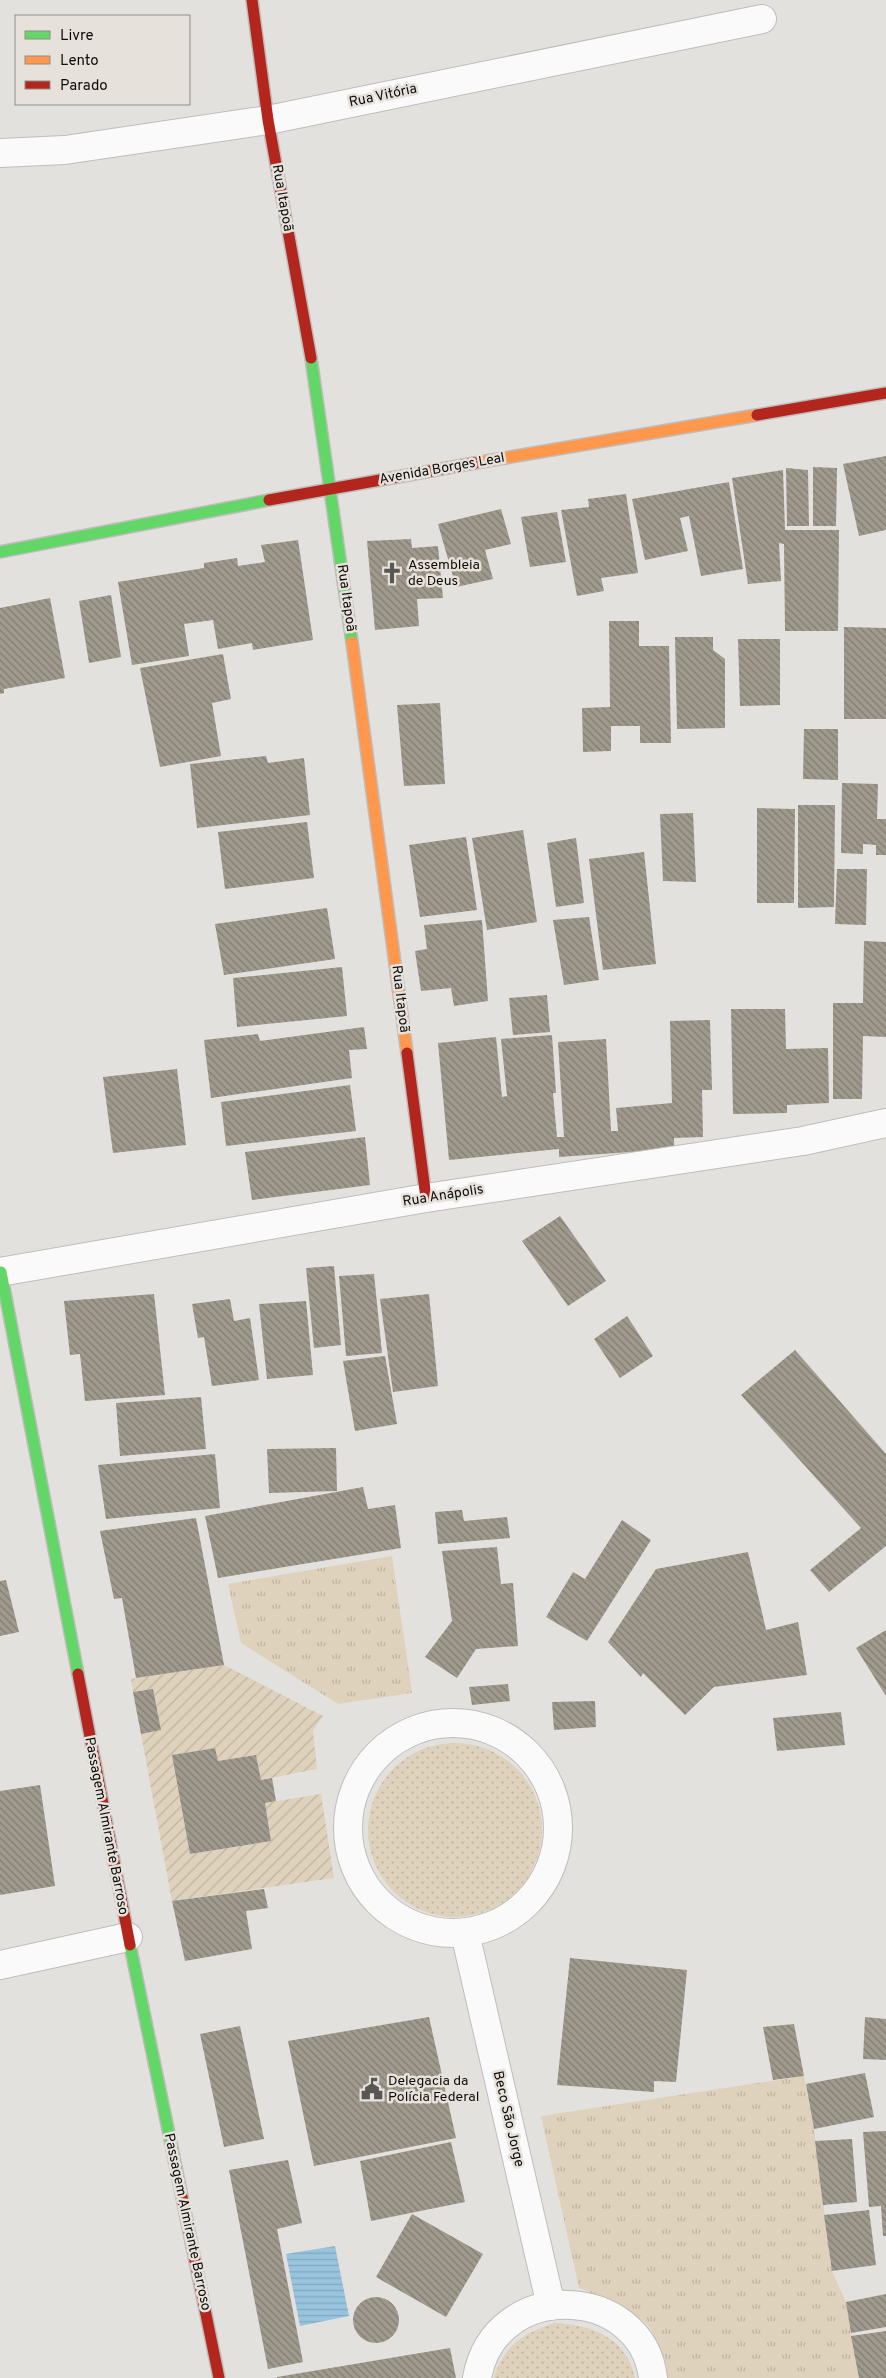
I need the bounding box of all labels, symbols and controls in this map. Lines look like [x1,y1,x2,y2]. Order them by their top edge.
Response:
legend [15,15,190,105]
text: Livre [60,27,94,46]
text: Lento [60,52,99,71]
text: Parado [60,77,108,96]
street label: Rua Vitória [347,80,419,112]
street label: Rua Itapoã [268,163,296,233]
street label: Avenida Borges Leal [378,450,506,488]
place label: Assembleia de Deus [408,557,480,590]
church icon: Assembleia de Deus [379,560,405,586]
street label: Rua Itapoã [333,563,359,633]
street label: Rua Itapoã [387,964,413,1034]
street label: Rua Anápolis [401,1181,485,1211]
street label: Passagem Almirante Barroso [80,1736,132,1917]
street label: Beco São Jorge [489,2069,527,2169]
place label: Delegacia da Polícia Federal [388,2073,479,2106]
public building icon: Delegacia da Polícia Federal [359,2076,385,2102]
street label: Passagem Almirante Barroso [160,2132,214,2312]

